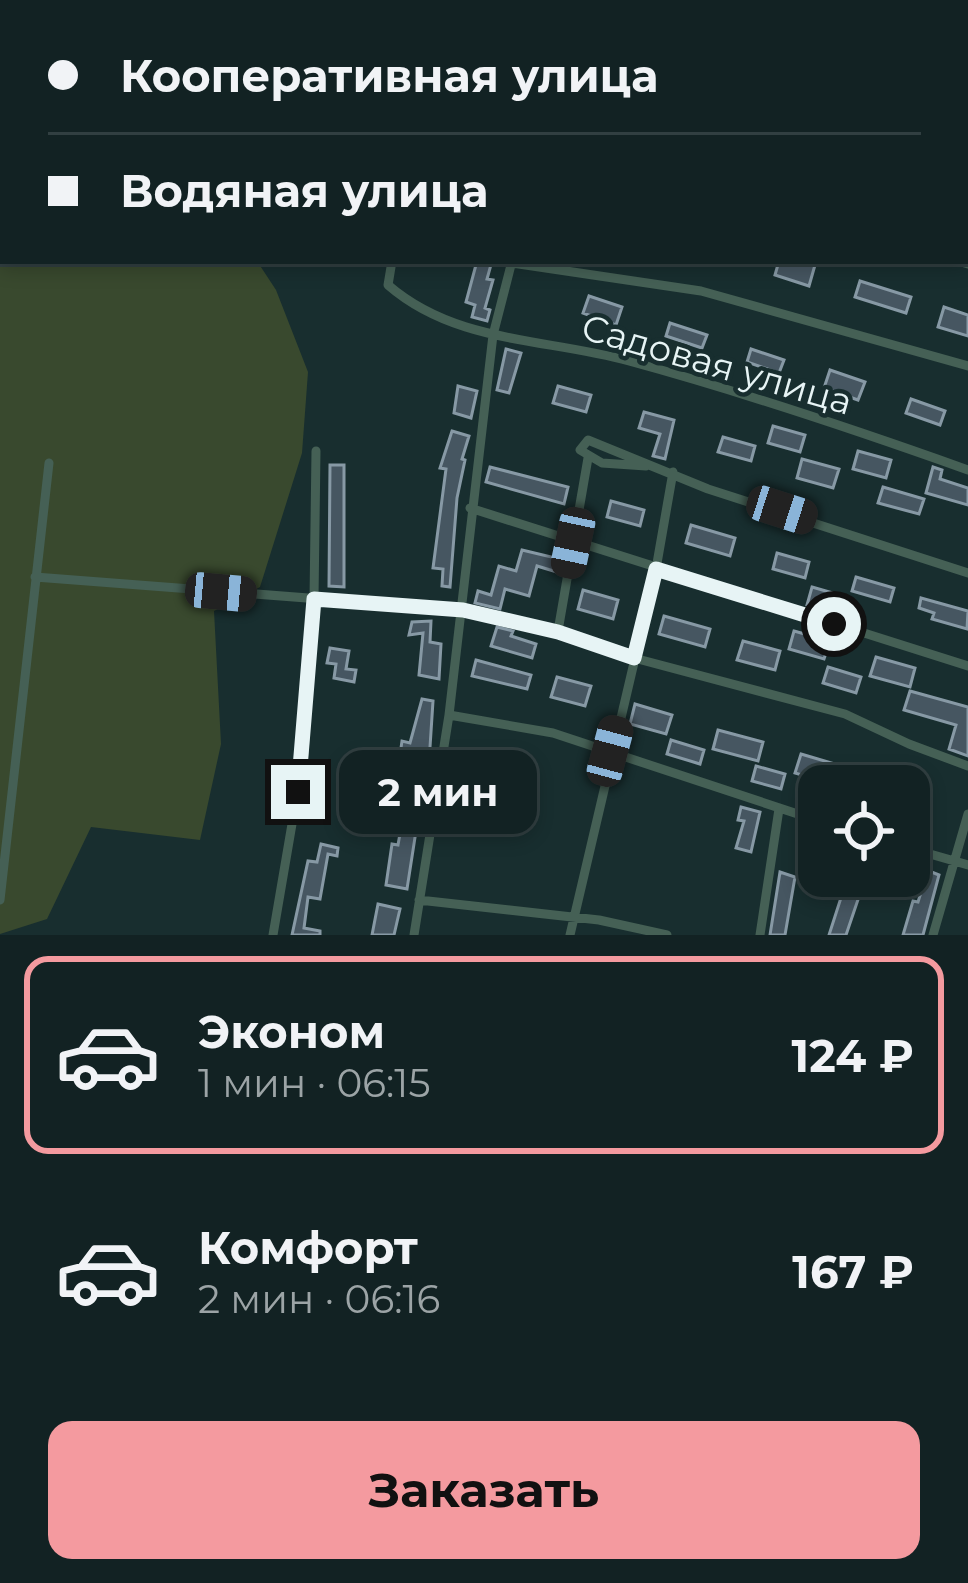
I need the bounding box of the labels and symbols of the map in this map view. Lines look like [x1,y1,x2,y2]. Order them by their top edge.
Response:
street label: Садовая улица [577,304,857,424]
car [742,482,822,538]
car [548,504,598,582]
car [184,571,258,613]
route start [807,597,861,651]
car [583,712,637,790]
callout: 2 мин [340,750,538,834]
route end [271,765,325,819]

